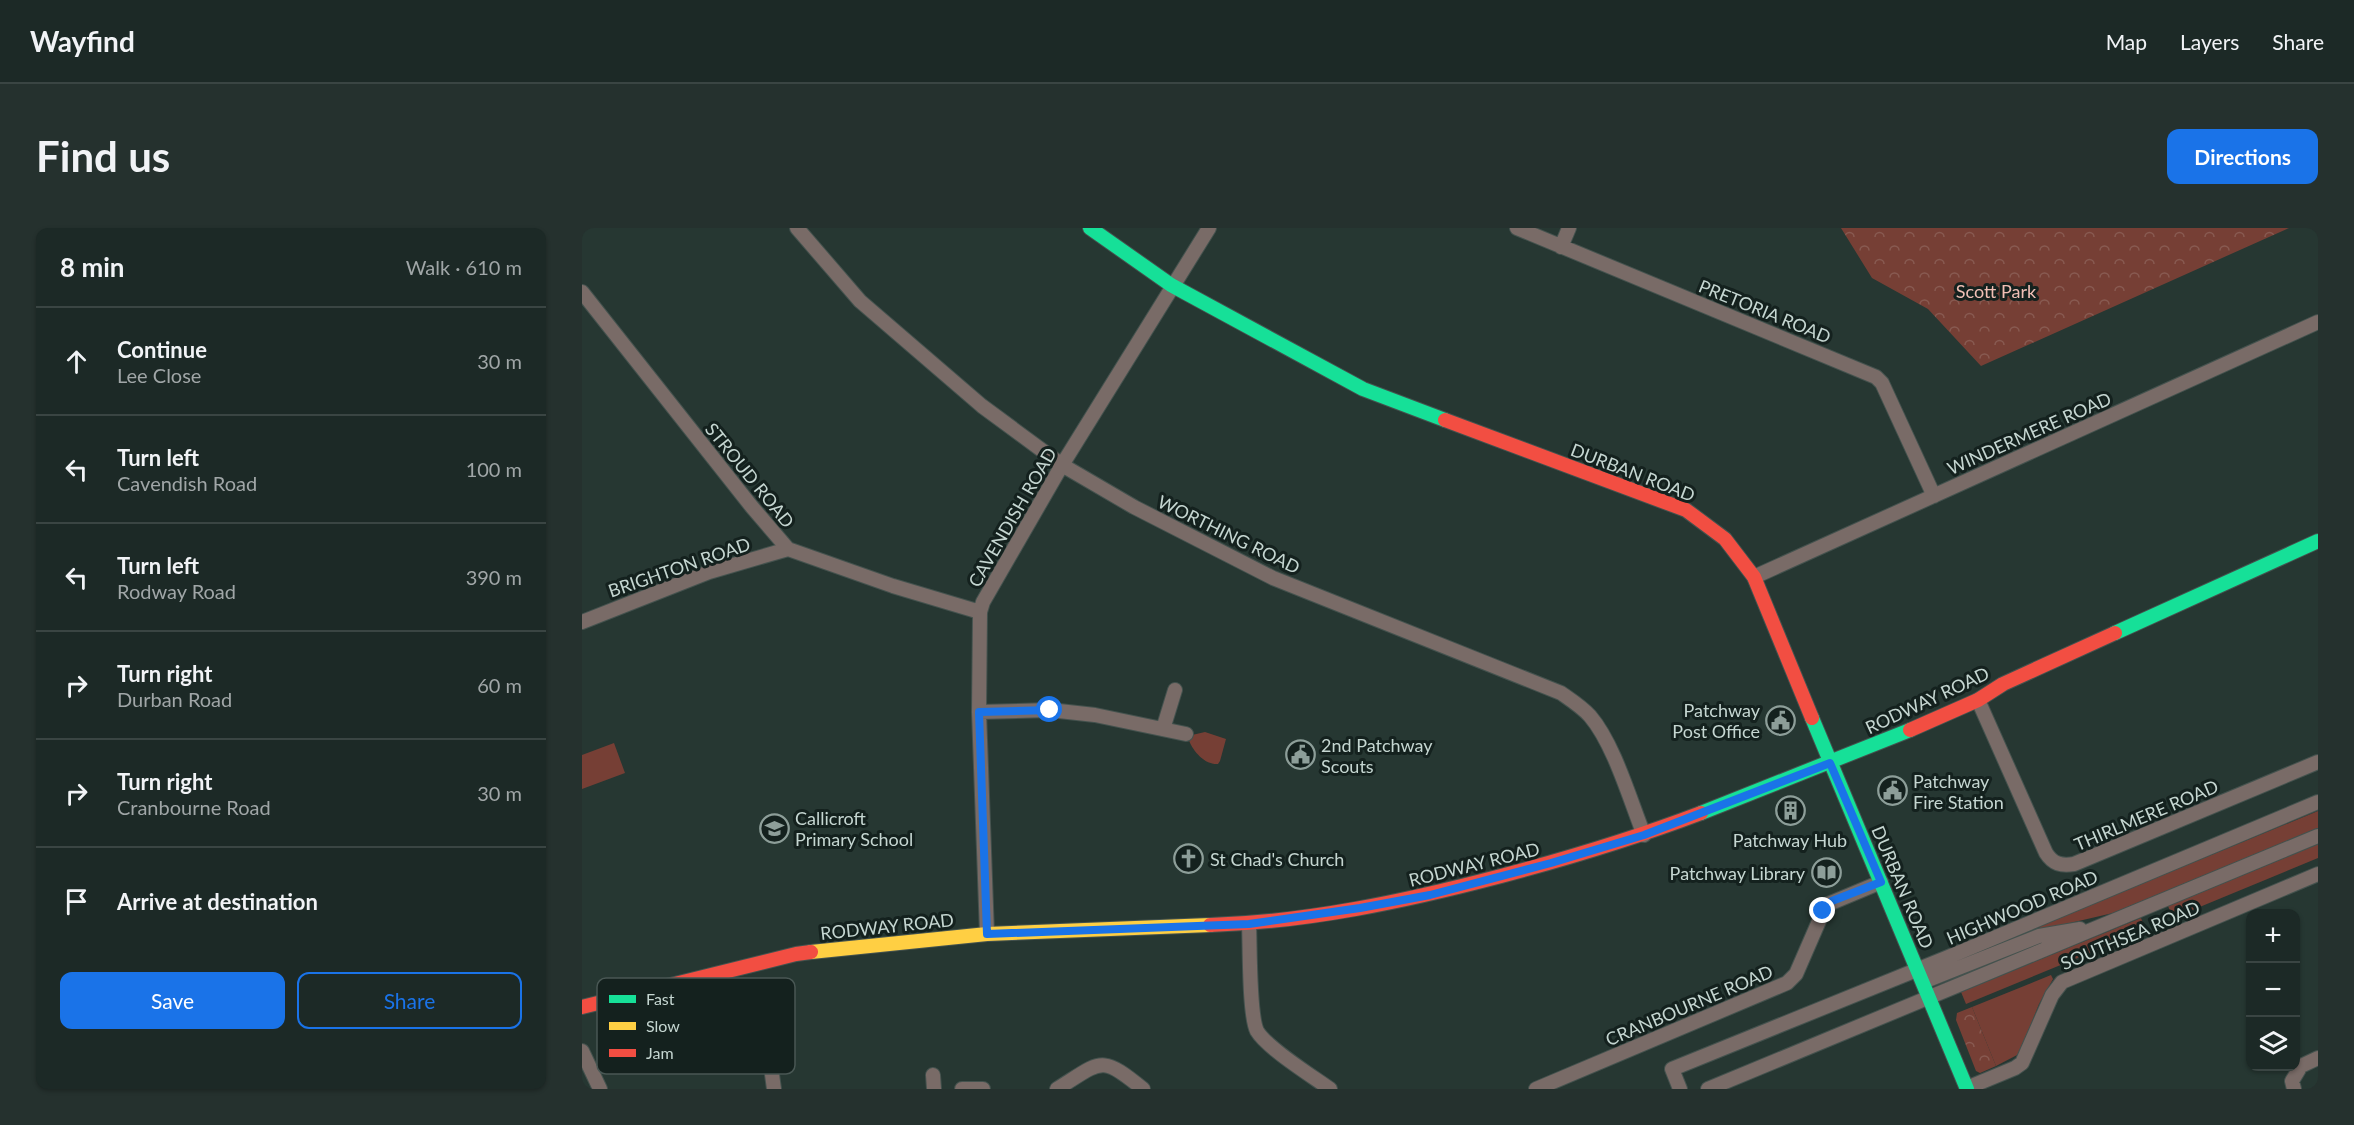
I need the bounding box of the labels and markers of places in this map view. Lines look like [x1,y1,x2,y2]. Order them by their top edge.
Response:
place label: Patchway Post Office [1672,699,1761,742]
public building icon: Patchway Post Office [1765,704,1797,736]
place label: 2nd Patchway Scouts [1321,734,1433,777]
public building icon: 2nd Patchway Scouts [1284,739,1316,771]
place label: Patchway Fire Station [1913,770,2004,813]
public building icon: Patchway Fire Station [1876,775,1908,807]
building icon: Patchway Hub [1774,795,1806,827]
place label: Callicroft Primary School [795,807,913,850]
school or university icon: Callicroft Primary School [758,812,790,844]
place label: Patchway Hub [1733,829,1847,851]
church icon: St Chad's Church [1173,843,1205,875]
place label: St Chad's Church [1210,848,1344,870]
library icon: Patchway Library [1810,857,1842,889]
place label: Patchway Library [1670,862,1806,884]

